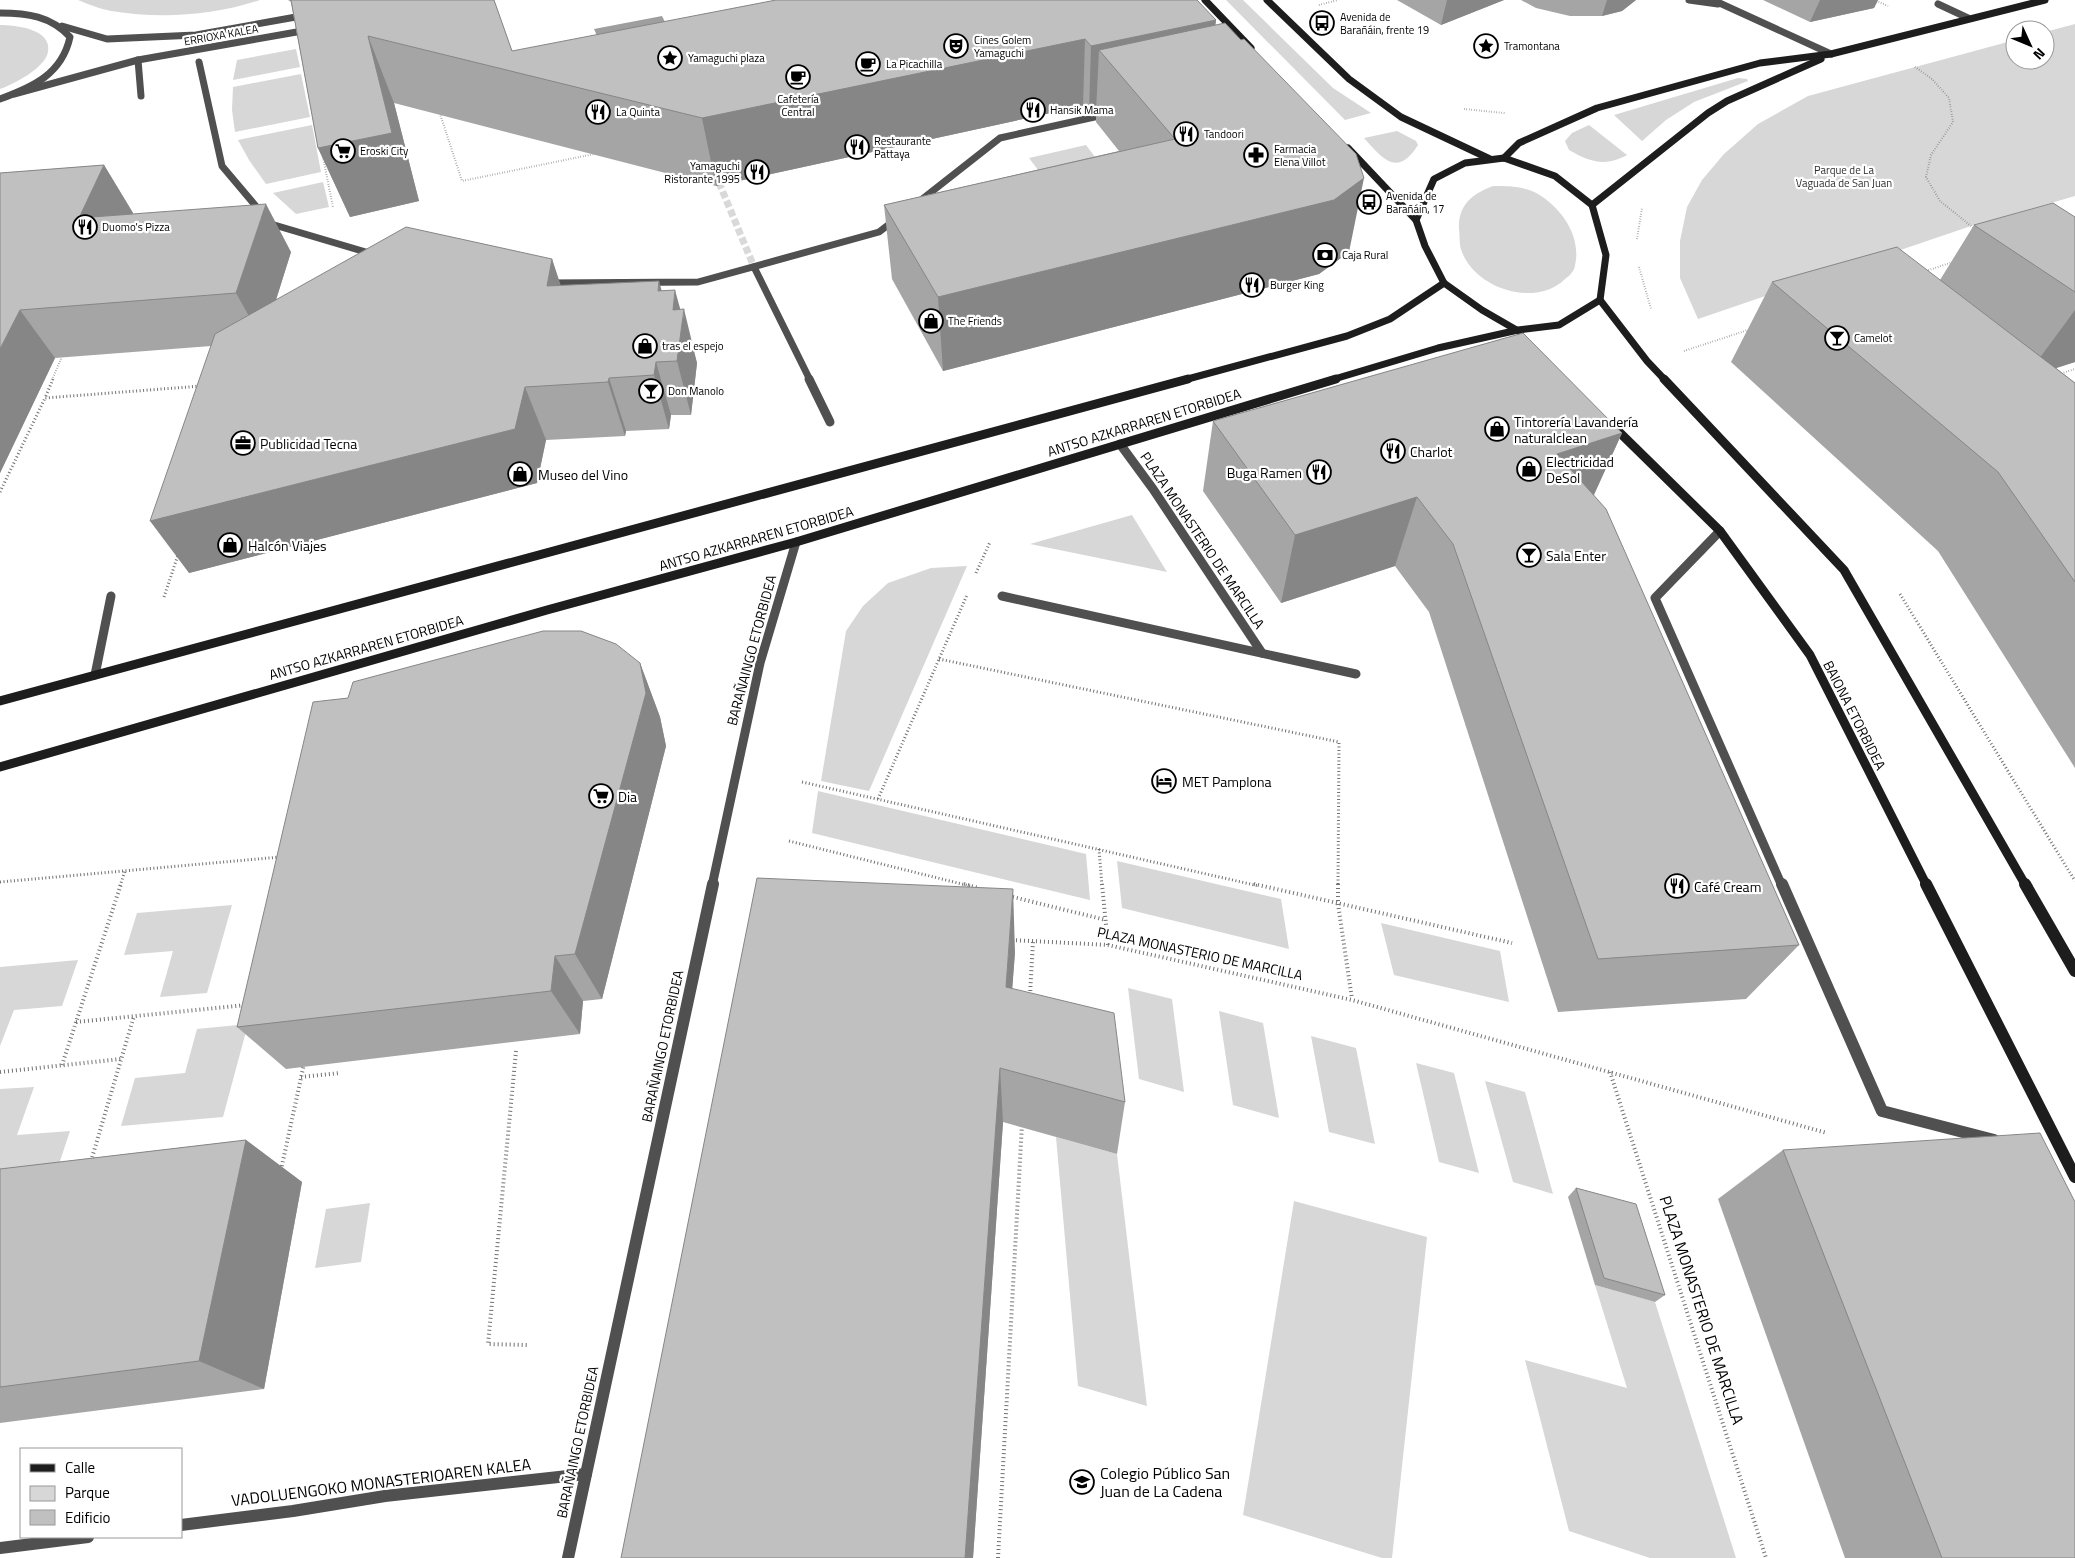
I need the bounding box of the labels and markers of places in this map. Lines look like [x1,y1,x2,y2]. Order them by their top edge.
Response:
place label: Avenida de Barañáin, frente 19 [1340,9,1429,38]
bus stop icon: Avenida de Barañáin, frente 19 [1309,10,1335,36]
place label: Cines Golem Yamaguchi [974,32,1031,61]
theatre icon: Cines Golem Yamaguchi [943,33,969,59]
place icon: Tramontana [1473,33,1499,59]
place label: Tramontana [1504,38,1560,54]
place icon: Yamaguchi plaza [657,45,683,71]
place label: Yamaguchi plaza [688,50,765,66]
cafe icon: La Picachilla [855,51,881,77]
place label: La Picachilla [886,56,943,72]
cafe icon: Cafetería Central [785,64,811,90]
place label: Cafetería Central [777,91,819,120]
restaurant icon: Hansik Mama [1020,97,1046,123]
restaurant icon: La Quinta [585,99,611,125]
place label: Hansik Mama [1050,102,1114,118]
place label: La Quinta [616,104,660,120]
restaurant icon: Tandoori [1173,121,1199,147]
place label: Tandoori [1204,126,1244,142]
place label: Restaurante Pattaya [874,133,932,162]
restaurant icon: Restaurante Pattaya [844,134,870,160]
supermarket icon: Eroski City [330,138,356,164]
place label: Farmacia Elena Villot [1274,141,1326,170]
pharmacy icon: Farmacia Elena Villot [1243,142,1269,168]
place label: Eroski City [360,143,409,159]
place label: Yamaguchi Ristorante 1995 [664,158,740,187]
restaurant icon: Yamaguchi Ristorante 1995 [744,159,770,185]
place label: Avenida de Barañáin, 17 [1386,188,1445,217]
bus stop icon: Avenida de Barañáin, 17 [1356,189,1382,215]
restaurant icon: Duomo's Pizza [72,214,98,240]
place label: Duomo's Pizza [102,219,170,235]
bank icon: Caja Rural [1312,242,1338,268]
place label: Caja Rural [1342,247,1388,263]
restaurant icon: Burger King [1239,272,1265,298]
place label: Burger King [1270,277,1324,293]
shop icon: The Friends [918,308,944,334]
place label: The Friends [948,313,1002,329]
bar icon: Camelot [1824,325,1850,351]
place label: Camelot [1854,330,1893,346]
shop icon: tras el espejo [632,333,658,359]
place label: tras el espejo [662,338,724,354]
bar icon: Don Manolo [638,378,664,404]
place label: Don Manolo [668,383,724,399]
place label: Tintorería Lavandería naturalclean [1514,411,1638,448]
shop icon: Tintorería Lavandería naturalclean [1484,416,1510,442]
office icon: Publicidad Tecna [230,430,256,456]
place label: Publicidad Tecna [260,433,357,454]
restaurant icon: Charlot [1380,438,1406,464]
place label: Charlot [1410,441,1453,462]
place label: Electricidad DeSol [1546,451,1614,488]
shop icon: Electricidad DeSol [1516,456,1542,482]
restaurant icon: Buga Ramen [1306,459,1332,485]
shop icon: Museo del Vino [507,461,533,487]
place label: Buga Ramen [1227,462,1302,483]
place label: Museo del Vino [538,464,628,485]
shop icon: Halcón Viajes [217,532,243,558]
place label: Halcón Viajes [248,535,327,556]
bar icon: Sala Enter [1516,542,1542,568]
place label: Sala Enter [1546,545,1606,566]
hotel icon: MET Pamplona [1151,768,1177,794]
place label: MET Pamplona [1182,771,1271,792]
supermarket icon: Dia [588,783,614,809]
place label: Dia [618,786,637,807]
restaurant icon: Café Cream [1664,873,1690,899]
place label: Café Cream [1694,876,1761,897]
place label: Colegio Público San Juan de La Cadena [1100,1461,1230,1503]
school or university icon: Colegio Público San Juan de La Cadena [1069,1469,1095,1495]

